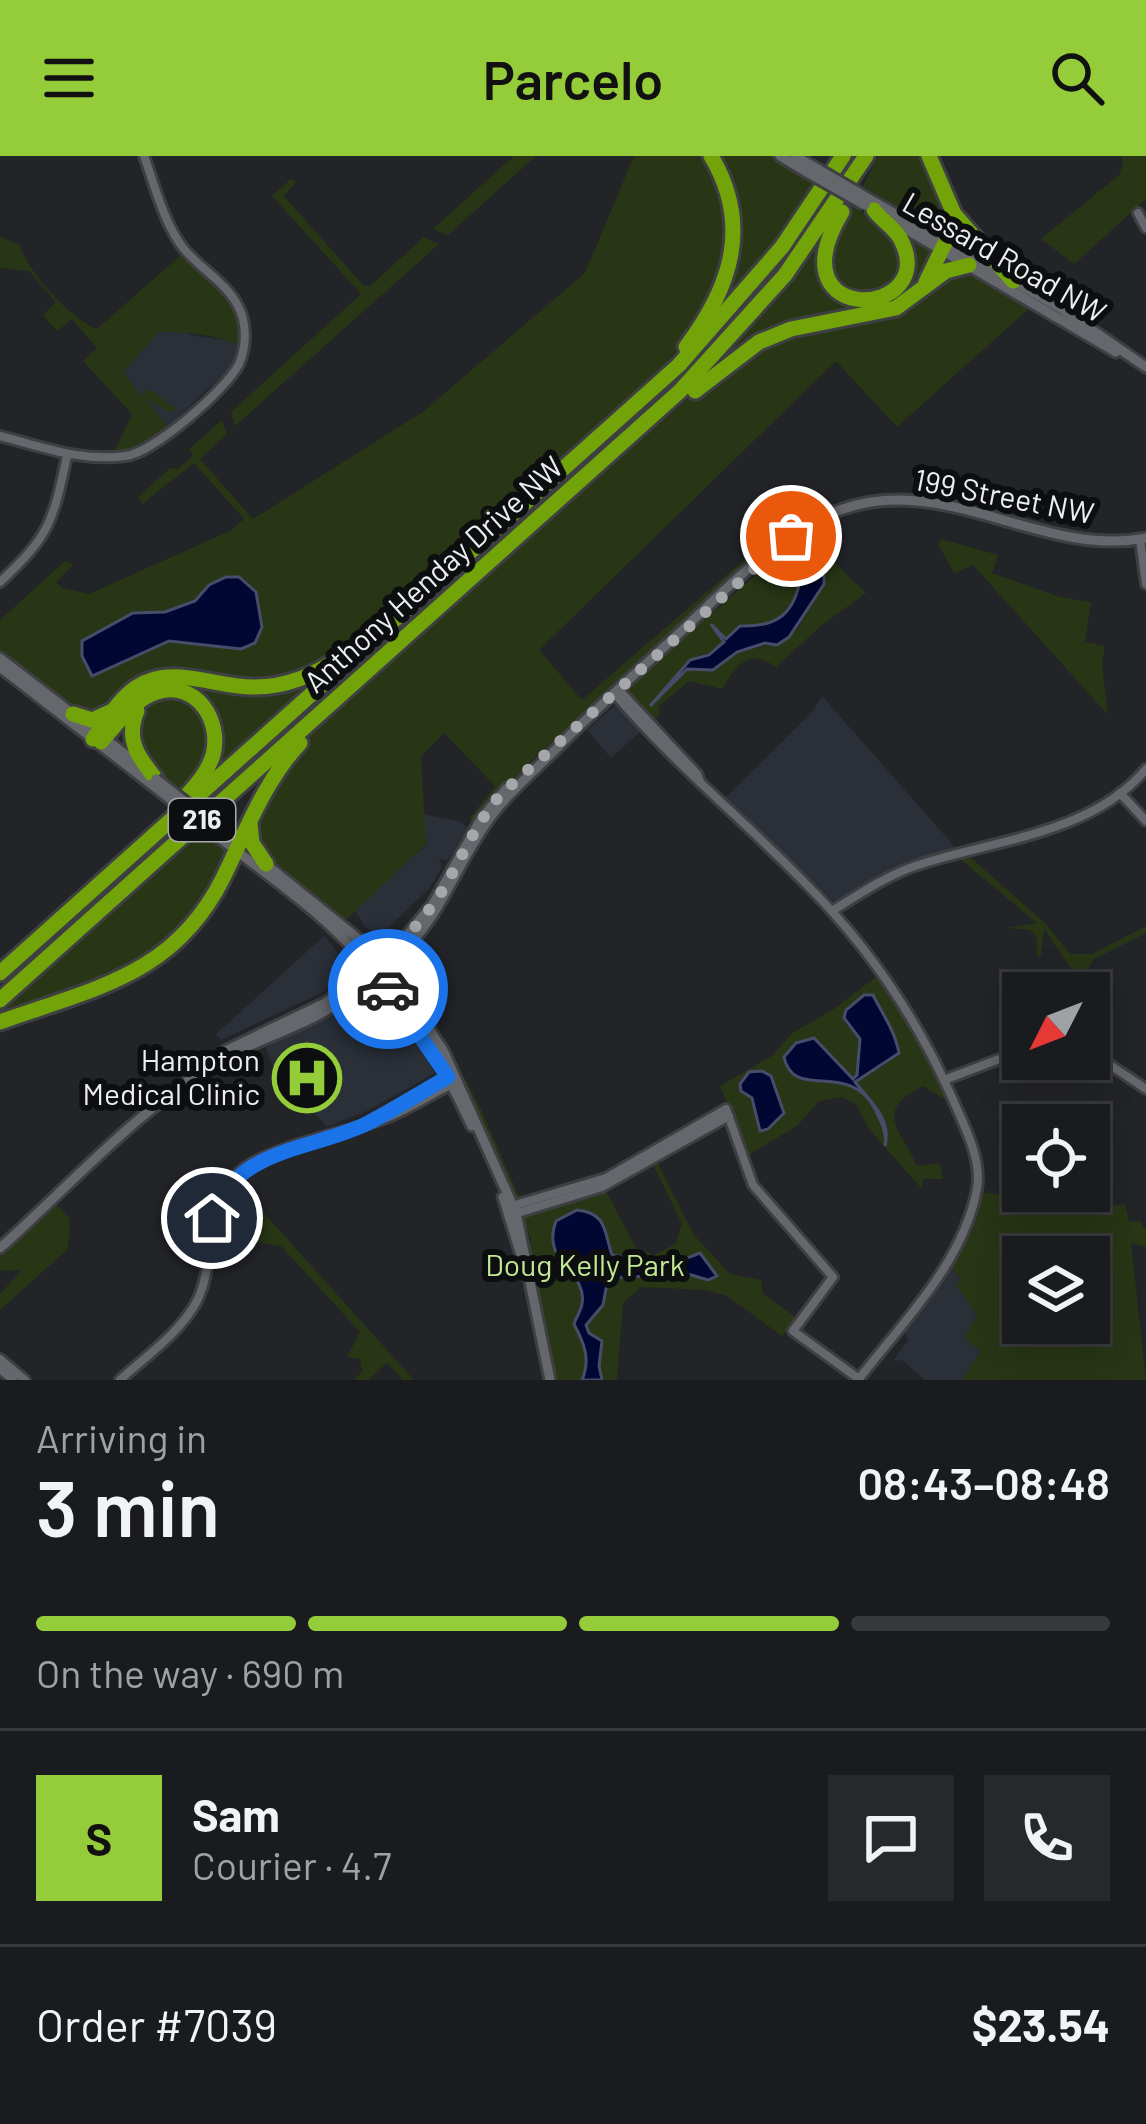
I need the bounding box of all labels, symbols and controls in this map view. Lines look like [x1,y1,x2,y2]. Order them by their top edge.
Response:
icon: menu [36,45,102,111]
icon: search [1044,45,1110,111]
text: Parcelo [483,46,663,111]
street label: Lessard Road NW [897,184,1113,329]
street label: Anthony Henday Drive NW [296,448,569,699]
street label: 199 Street NW [911,460,1097,530]
pin [740,485,842,587]
icon: bag [758,503,824,569]
road number: 216 [169,799,235,841]
courier [328,929,448,1049]
icon: car [355,956,421,1022]
north arrow [1002,972,1110,1080]
map controls [1002,972,1110,1344]
place label: Hampton Medical Clinic [83,1041,260,1111]
hospital icon: Hampton Medical Clinic [272,1043,342,1113]
button: locate [1002,1104,1110,1212]
pin [161,1167,263,1269]
icon: home [179,1185,245,1251]
button: layers [1002,1236,1110,1344]
park label: Doug Kelly Park [485,1246,685,1282]
text: Arriving in [36,1414,207,1461]
text: 08:43–08:48 [857,1455,1110,1509]
text: 3 min [36,1459,220,1553]
text: On the way · 690 m [36,1649,344,1696]
button: chat [828,1775,954,1901]
button: phone [984,1775,1110,1901]
text: Sam [192,1787,280,1841]
text: S [86,1811,112,1865]
text: Courier · 4.7 [192,1841,392,1888]
text: Order #7039 [36,1997,277,2051]
text: $23.54 [972,1997,1110,2051]

